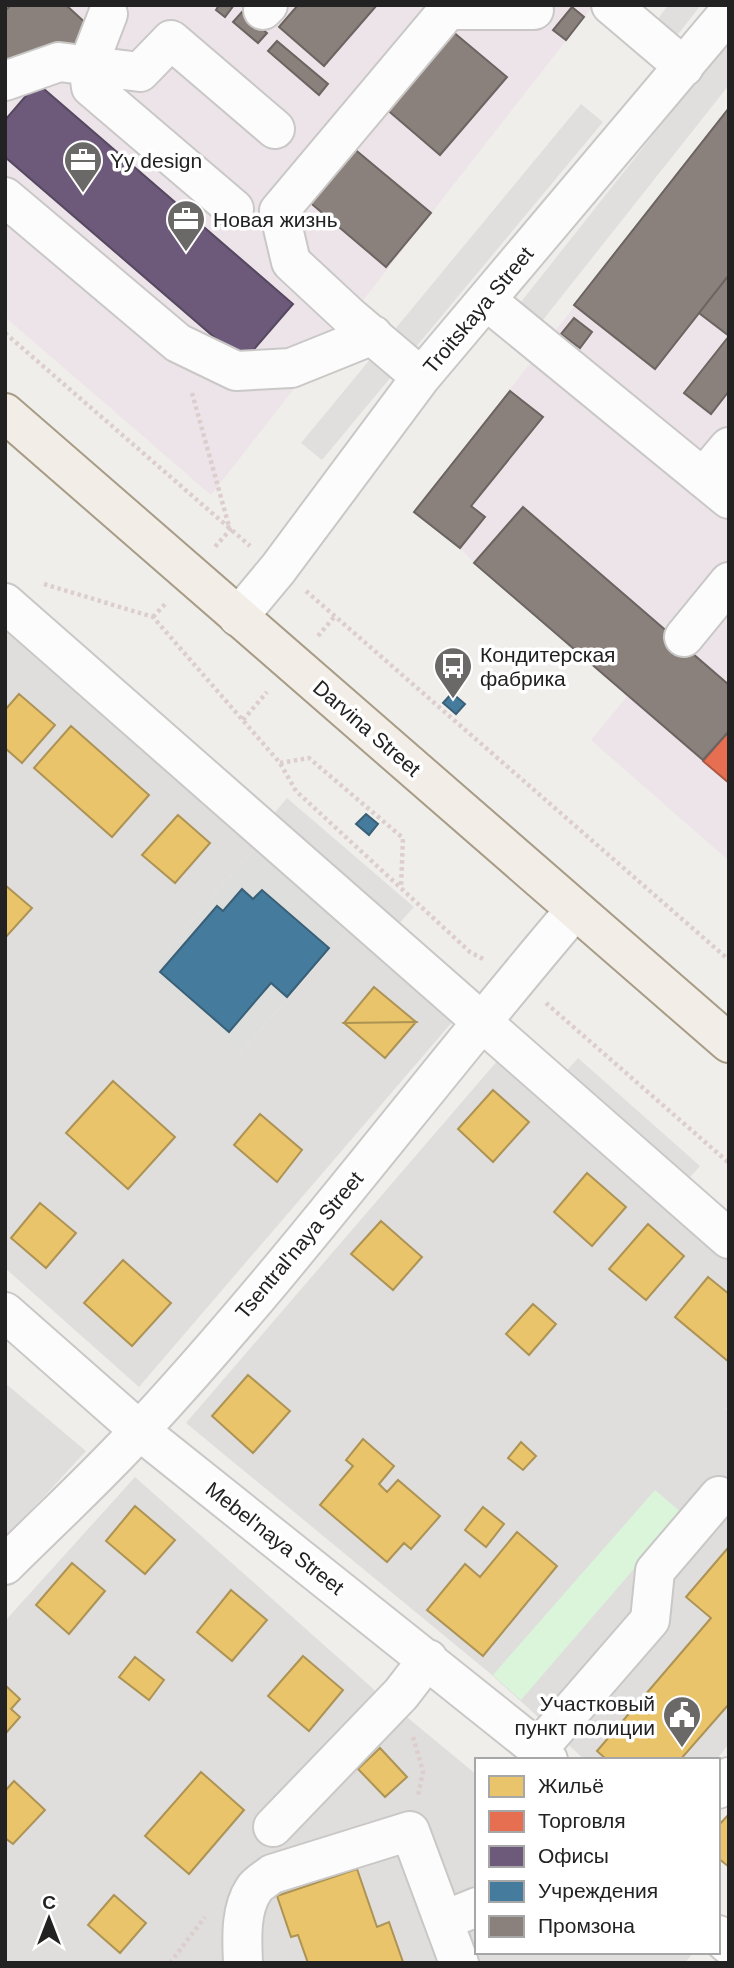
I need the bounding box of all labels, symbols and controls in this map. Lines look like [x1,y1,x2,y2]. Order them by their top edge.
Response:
office icon: Yy design [62,139,104,194]
place label: Yy design [110,149,202,172]
office icon: Новая жизнь [165,198,207,253]
place label: Новая жизнь [213,208,338,231]
street label: Troitskaya Street [418,242,538,378]
place label: Кондитерская фабрика [480,643,615,690]
bus stop icon: Кондитерская фабрика [432,645,474,700]
street label: Darvina Street [309,675,425,781]
street label: Tsentral'naya Street [231,1167,367,1323]
street label: Mebel'naya Street [201,1477,349,1599]
place label: Участковый пункт полиции [515,1692,655,1739]
public building icon: Участковый пункт полиции [661,1694,703,1749]
legend [475,1758,720,1954]
text: Жильё [538,1774,604,1797]
text: Торговля [538,1809,626,1832]
text: Офисы [538,1844,609,1867]
text: Учреждения [538,1879,658,1902]
north arrow [14,1884,84,1954]
text: С [42,1892,56,1913]
text: Промзона [538,1914,635,1937]

